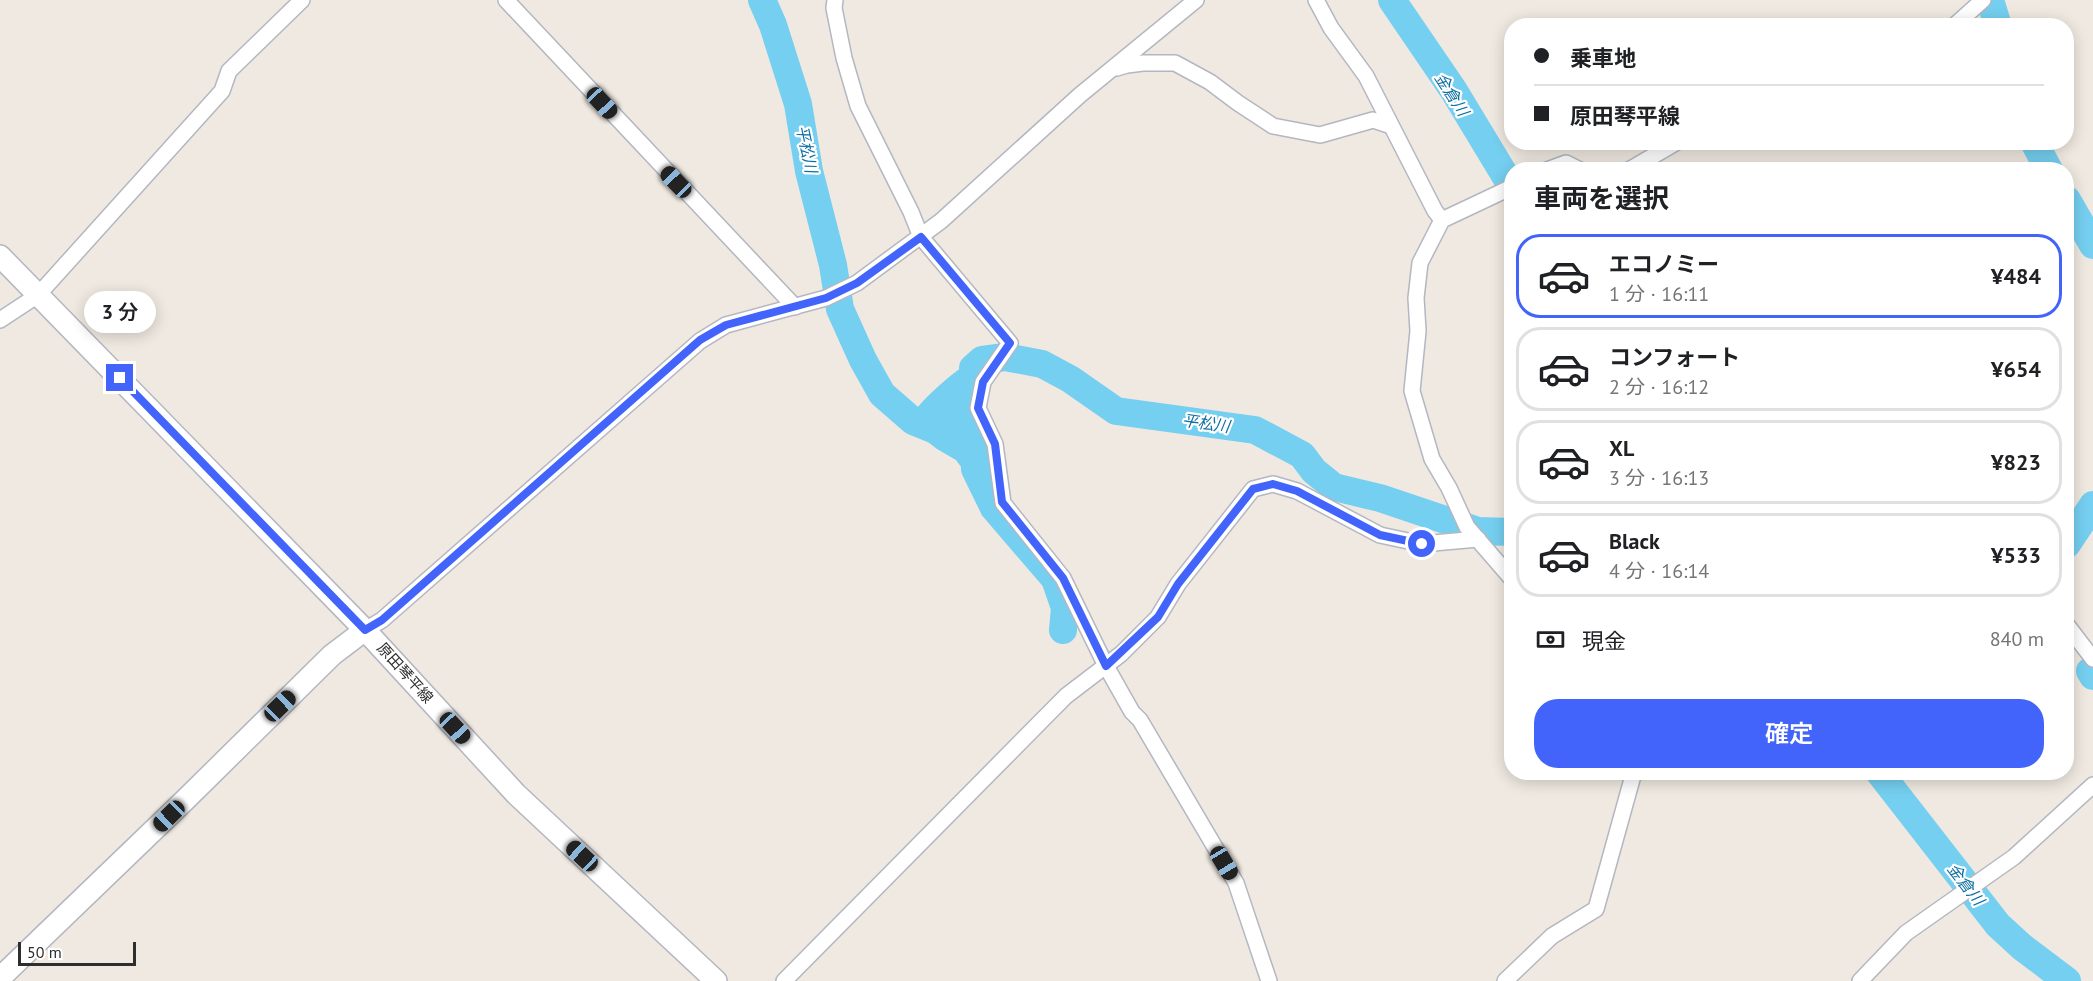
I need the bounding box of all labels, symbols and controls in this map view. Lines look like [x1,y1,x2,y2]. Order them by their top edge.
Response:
text: 乗車地 [1570,44,1636,72]
water label: 金倉川 [1431,68,1475,121]
car [583,84,621,122]
text: 原田琴平線 [1570,102,1680,130]
water label: 平松川 [792,123,822,177]
car [657,163,695,201]
text: 車両を選択 [1534,181,1669,215]
icon: car [1537,249,1591,303]
text: エコノミー [1609,250,1719,278]
text: ¥484 [1991,262,2041,290]
text: 1 分 · 16:11 [1609,281,1709,307]
callout: 3 分 [84,291,156,333]
text: 3 分 [102,299,138,325]
icon: car [1537,342,1591,396]
text: コンフォート [1609,343,1740,371]
text: ¥654 [1991,355,2041,383]
route end [106,364,133,391]
text: 2 分 · 16:12 [1609,374,1709,400]
water label: 平松川 [1181,410,1233,437]
text: XL [1609,434,1634,462]
icon: car [1537,435,1591,489]
text: ¥823 [1991,448,2041,476]
text: 3 分 · 16:13 [1609,465,1709,491]
text: Black [1609,527,1660,555]
icon: car [1537,528,1591,582]
route start [1408,530,1435,557]
text: ¥533 [1991,541,2041,569]
text: 4 分 · 16:14 [1609,558,1709,584]
icon: cash [1534,623,1567,656]
text: 840 m [1990,626,2044,652]
text: 現金 [1582,627,1626,655]
street label: 原田琴平線 [373,638,438,707]
car [261,687,299,725]
button: 確定 [1534,699,2044,768]
car [436,709,474,747]
car [150,797,188,835]
car [563,837,601,875]
car [1207,843,1241,883]
water label: 金倉川 [1943,859,1990,911]
scale bar [18,939,136,966]
text: 50 m [27,942,62,962]

